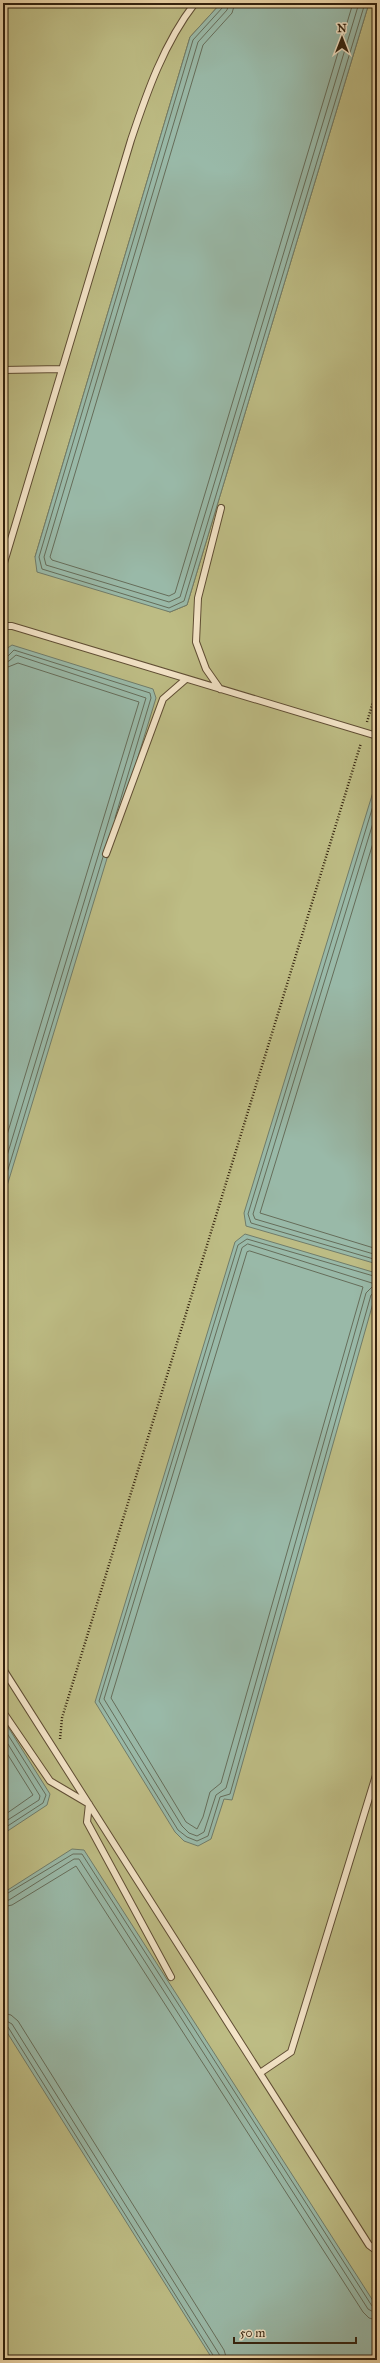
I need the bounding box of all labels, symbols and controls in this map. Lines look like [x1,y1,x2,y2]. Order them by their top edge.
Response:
north arrow [322,18,362,58]
text: N [337,22,347,35]
scale bar [234,2319,356,2345]
text: 50 m [240,2326,265,2340]

